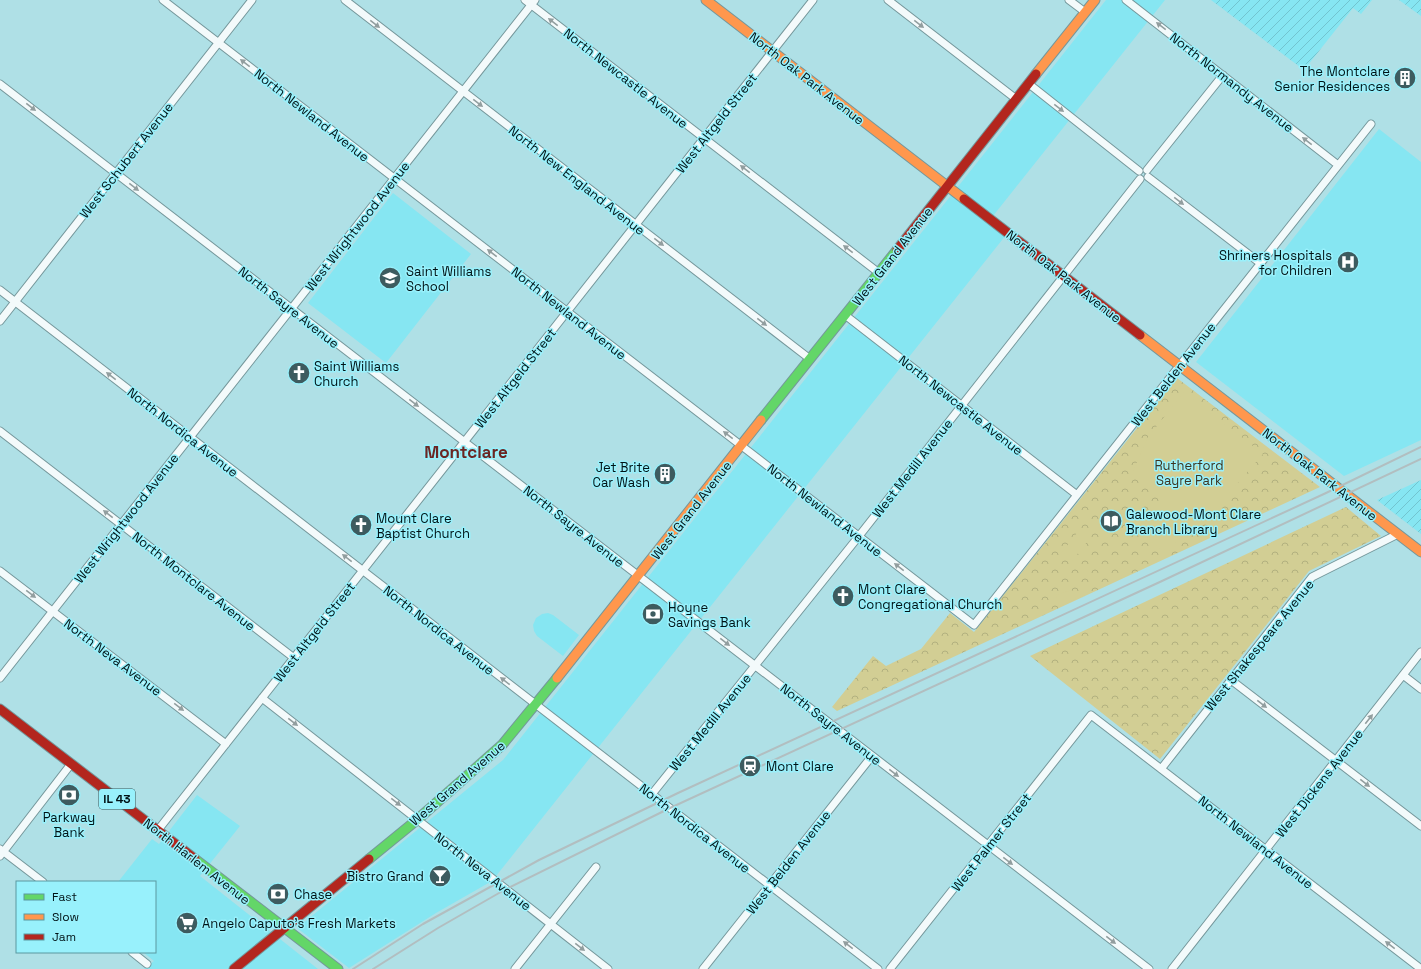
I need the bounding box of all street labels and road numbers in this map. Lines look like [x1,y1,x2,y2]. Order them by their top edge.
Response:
street label: North Newcastle Avenue [560,25,691,132]
street label: North Oak Park Avenue [746,28,868,129]
street label: North Normandy Avenue [1166,29,1297,136]
street label: North Newland Avenue [251,65,373,166]
street label: West Altgeld Street [672,70,761,177]
street label: West Schubert Avenue [76,99,177,222]
street label: North New England Avenue [505,122,648,239]
street label: West Wrightwood Avenue [301,158,413,295]
street label: West Grand Avenue [848,203,936,309]
street label: North Oak Park Avenue [1003,226,1125,327]
street label: North Sayre Avenue [235,263,343,352]
street label: North Newland Avenue [508,263,630,364]
street label: West Belden Avenue [1127,319,1219,430]
street label: West Altgeld Street [471,325,560,432]
street label: North Newcastle Avenue [895,352,1026,459]
street label: North Nordica Avenue [124,384,242,481]
street label: West Medill Avenue [868,415,956,521]
street label: North Oak Park Avenue [1259,424,1381,525]
street label: West Wrightwood Avenue [70,450,182,587]
street label: West Grand Avenue [647,457,735,563]
street label: North Newland Avenue [764,460,886,561]
street label: North Sayre Avenue [520,482,628,571]
street label: North Montclare Avenue [129,528,259,635]
street label: West Shakespeare Avenue [1201,576,1318,715]
street label: West Altgeld Street [270,579,359,686]
street label: North Nordica Avenue [380,582,498,679]
street label: North Neva Avenue [60,615,165,700]
street label: West Medill Avenue [666,670,755,775]
street label: North Sayre Avenue [777,680,885,769]
street label: West Dickens Avenue [1272,726,1367,841]
street label: West Grand Avenue [406,737,509,830]
street label: North Nordica Avenue [636,780,754,877]
road number: IL 43 [99,789,135,809]
street label: West Palmer Street [948,790,1035,895]
street label: North Newland Avenue [1195,792,1317,893]
street label: West Belden Avenue [742,807,834,918]
street label: North Harlem Avenue [140,814,254,908]
street label: North Neva Avenue [431,828,535,915]

